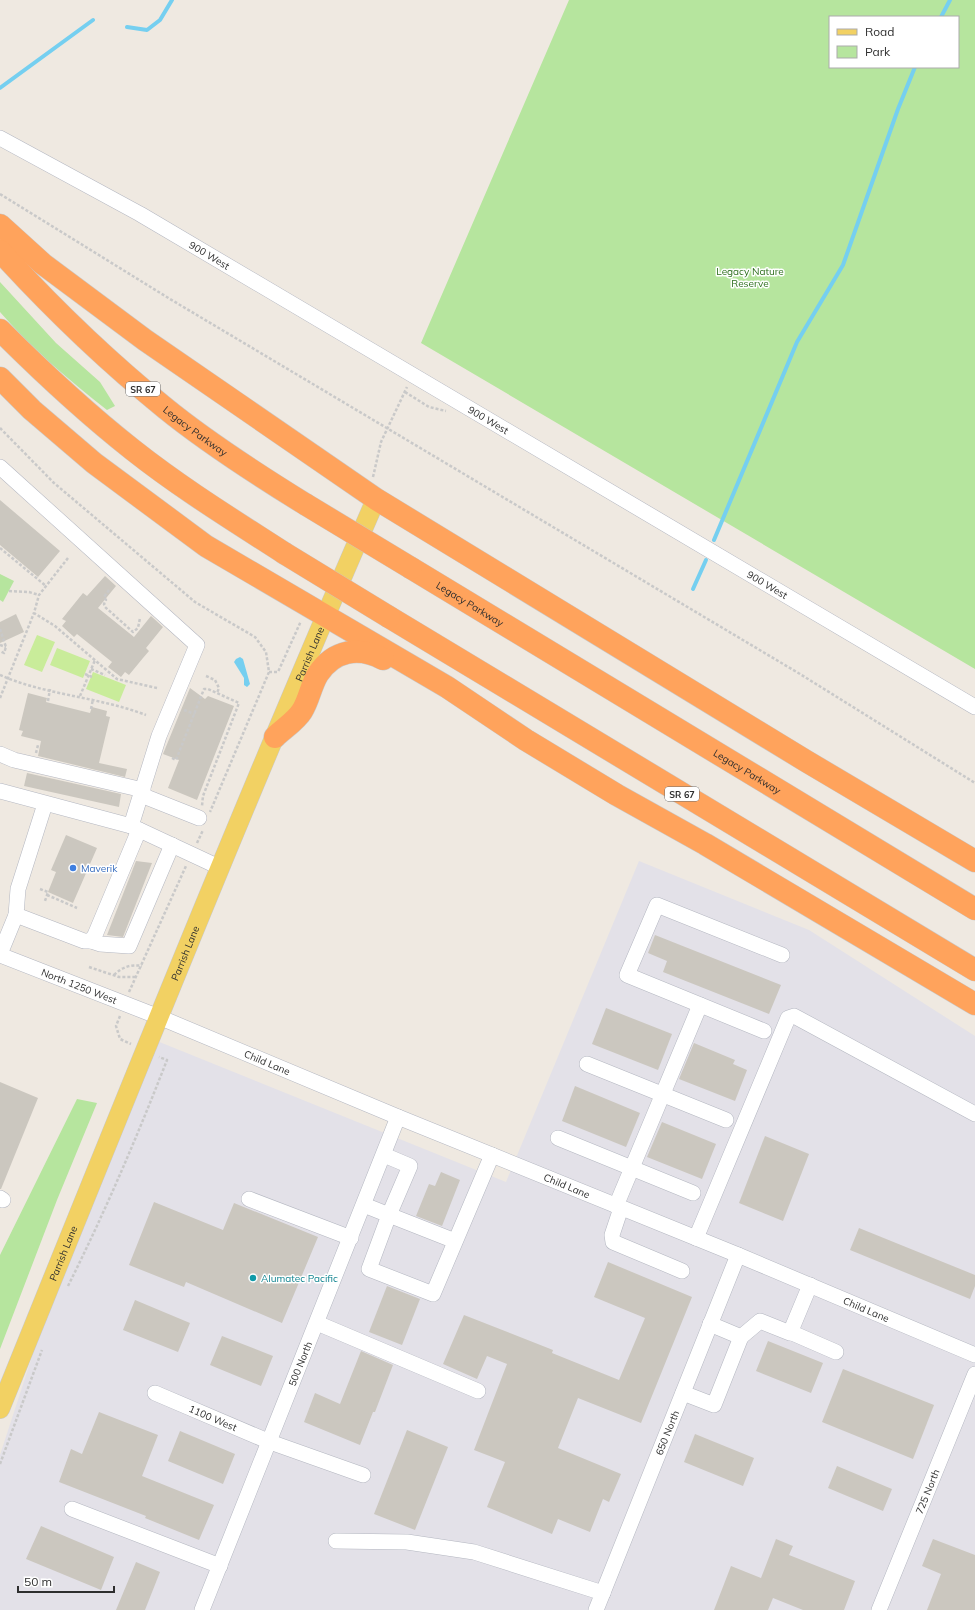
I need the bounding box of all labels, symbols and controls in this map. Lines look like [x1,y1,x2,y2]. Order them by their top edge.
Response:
legend [829,16,959,68]
text: Road [865,24,894,39]
text: Park [865,44,891,59]
street label: 900 West [187,238,233,272]
park label: Legacy Nature Reserve [716,265,784,290]
road number: SR 67 [126,382,160,396]
street label: Legacy Parkway [161,403,231,459]
street label: 900 West [466,403,512,437]
street label: 900 West [745,567,791,602]
street label: Legacy Parkway [434,578,507,629]
street label: Parrish Lane [292,625,327,683]
street label: Legacy Parkway [711,746,784,797]
road number: SR 67 [665,787,699,801]
place label: Maverik [81,862,118,875]
marker: Maverik [68,863,78,873]
street label: Parrish Lane [168,924,202,982]
street label: North 1250 West [39,965,119,1007]
street label: Child Lane [242,1047,292,1078]
street label: Child Lane [542,1170,592,1201]
street label: Parrish Lane [46,1224,80,1283]
place label: Alumatec Pacific [261,1272,338,1285]
marker: Alumatec Pacific [248,1273,258,1283]
street label: Child Lane [841,1294,891,1325]
street label: 500 North [285,1339,315,1388]
street label: 1100 West [187,1402,239,1434]
street label: 650 North [652,1408,682,1457]
street label: 725 North [912,1467,942,1516]
scale bar [18,1568,114,1594]
text: 50 m [24,1574,52,1589]

